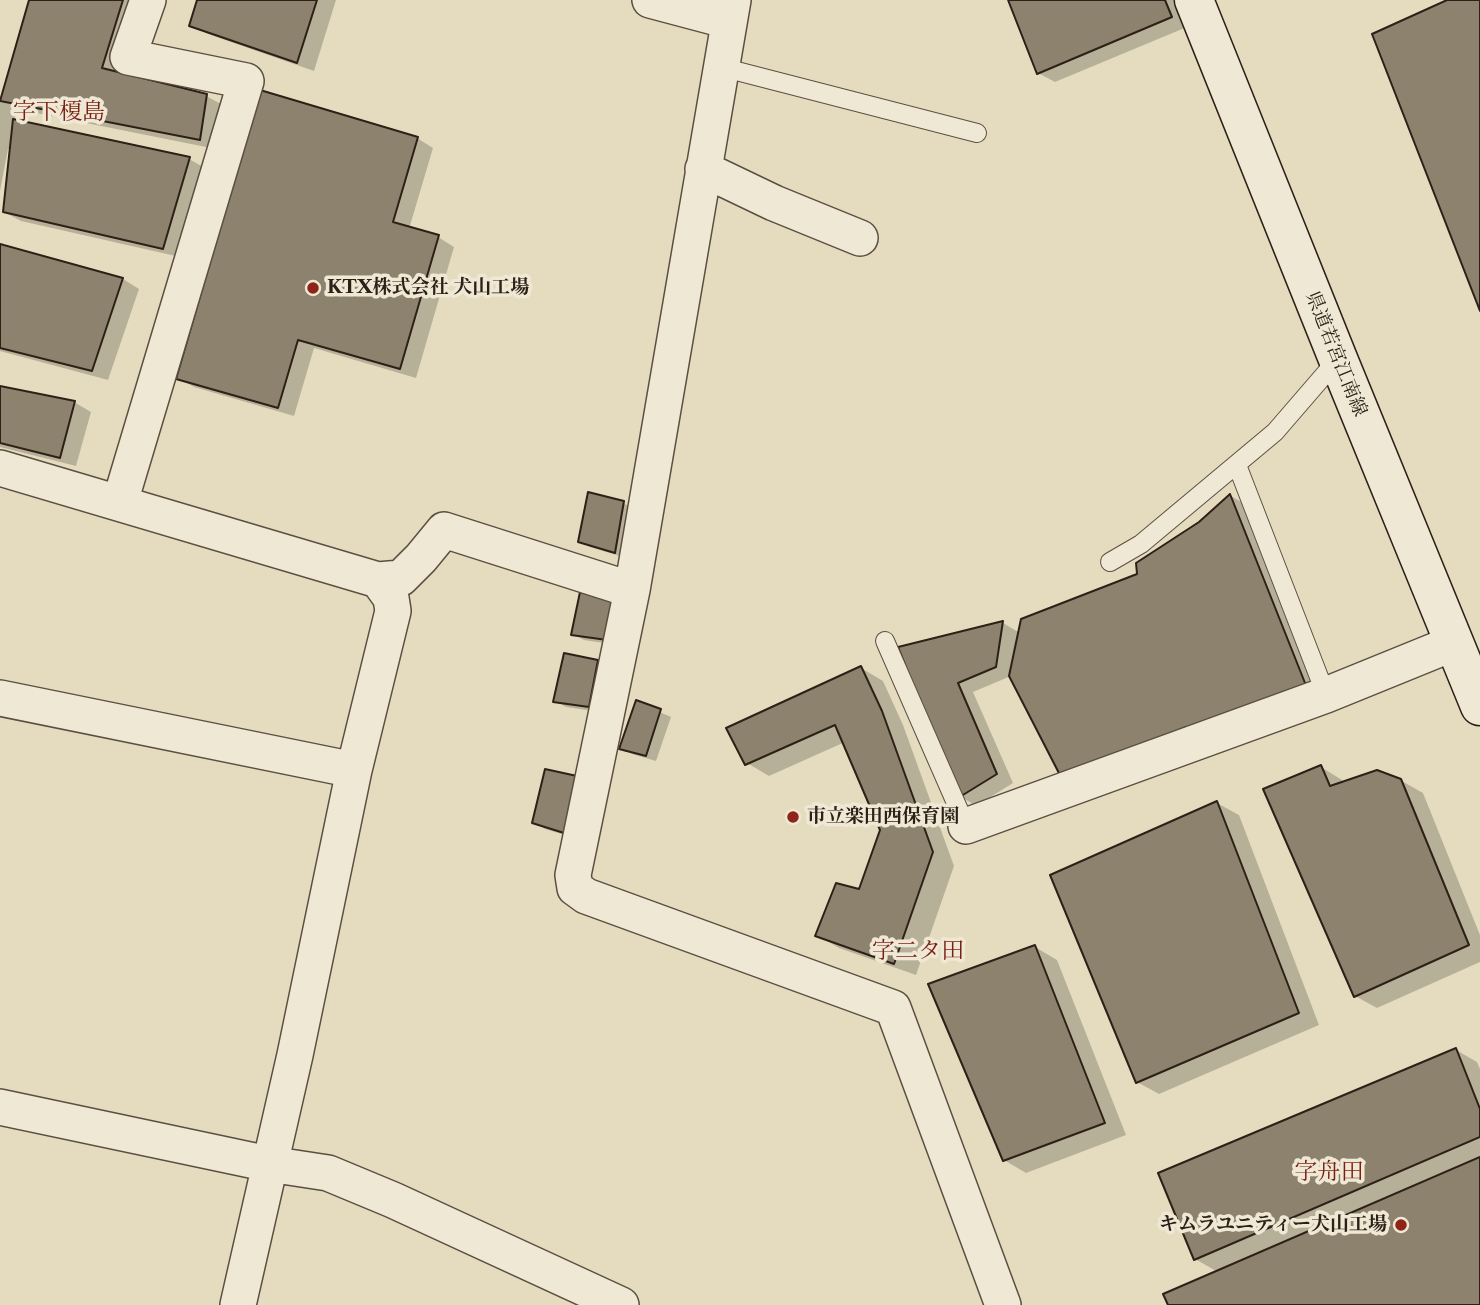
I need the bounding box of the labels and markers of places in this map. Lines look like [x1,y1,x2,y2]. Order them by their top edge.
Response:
place label: KTX株式会社 犬山工場 [327,277,529,299]
marker: KTX株式会社 犬山工場 [305,280,321,296]
place label: 市立楽田西保育園 [807,806,959,828]
marker: 市立楽田西保育園 [785,809,801,825]
place label: キムラユニティー犬山工場 [1159,1214,1387,1236]
marker: キムラユニティー犬山工場 [1393,1217,1409,1233]

